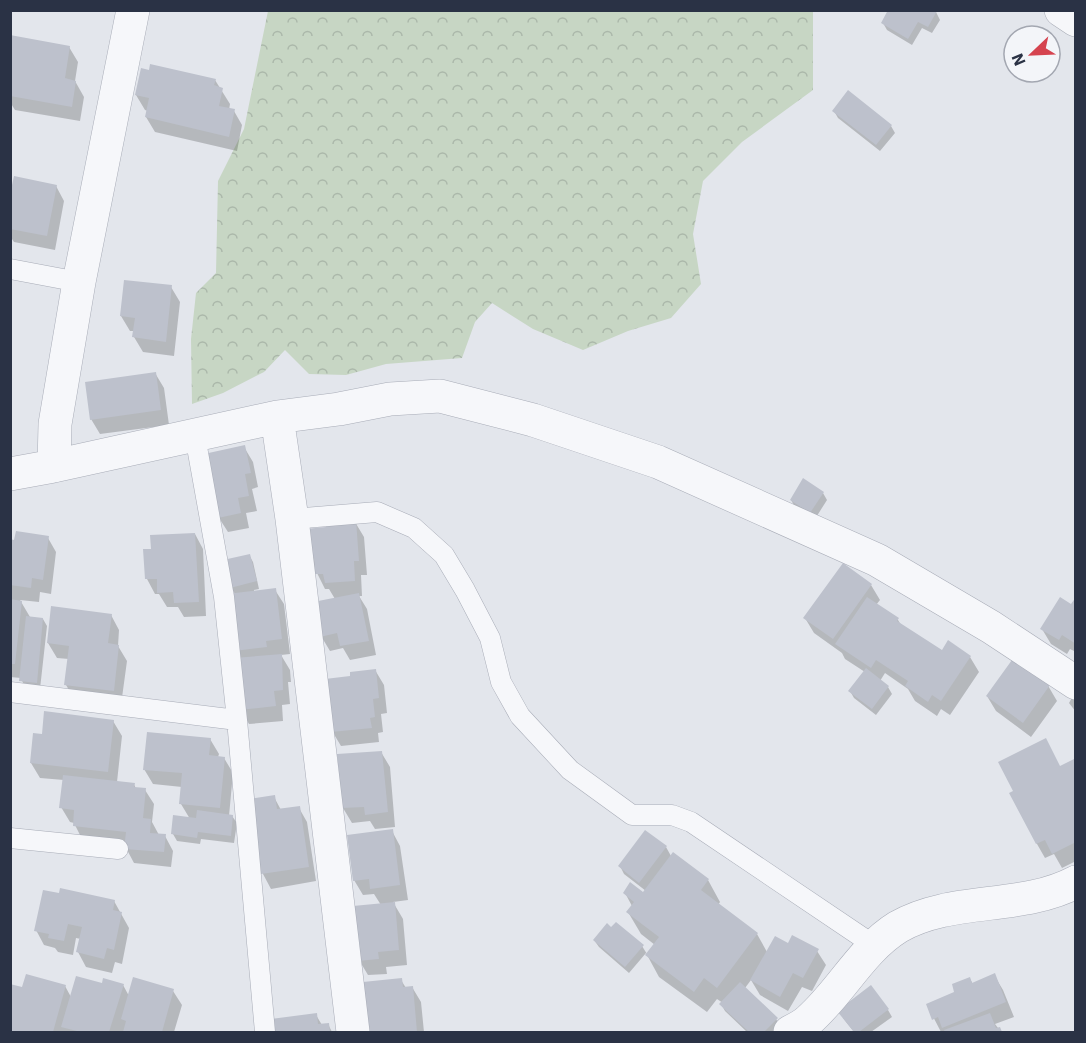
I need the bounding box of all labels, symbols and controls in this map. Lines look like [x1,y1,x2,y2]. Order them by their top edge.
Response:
north arrow [1002,24,1062,84]
text: N [1007,51,1030,69]

